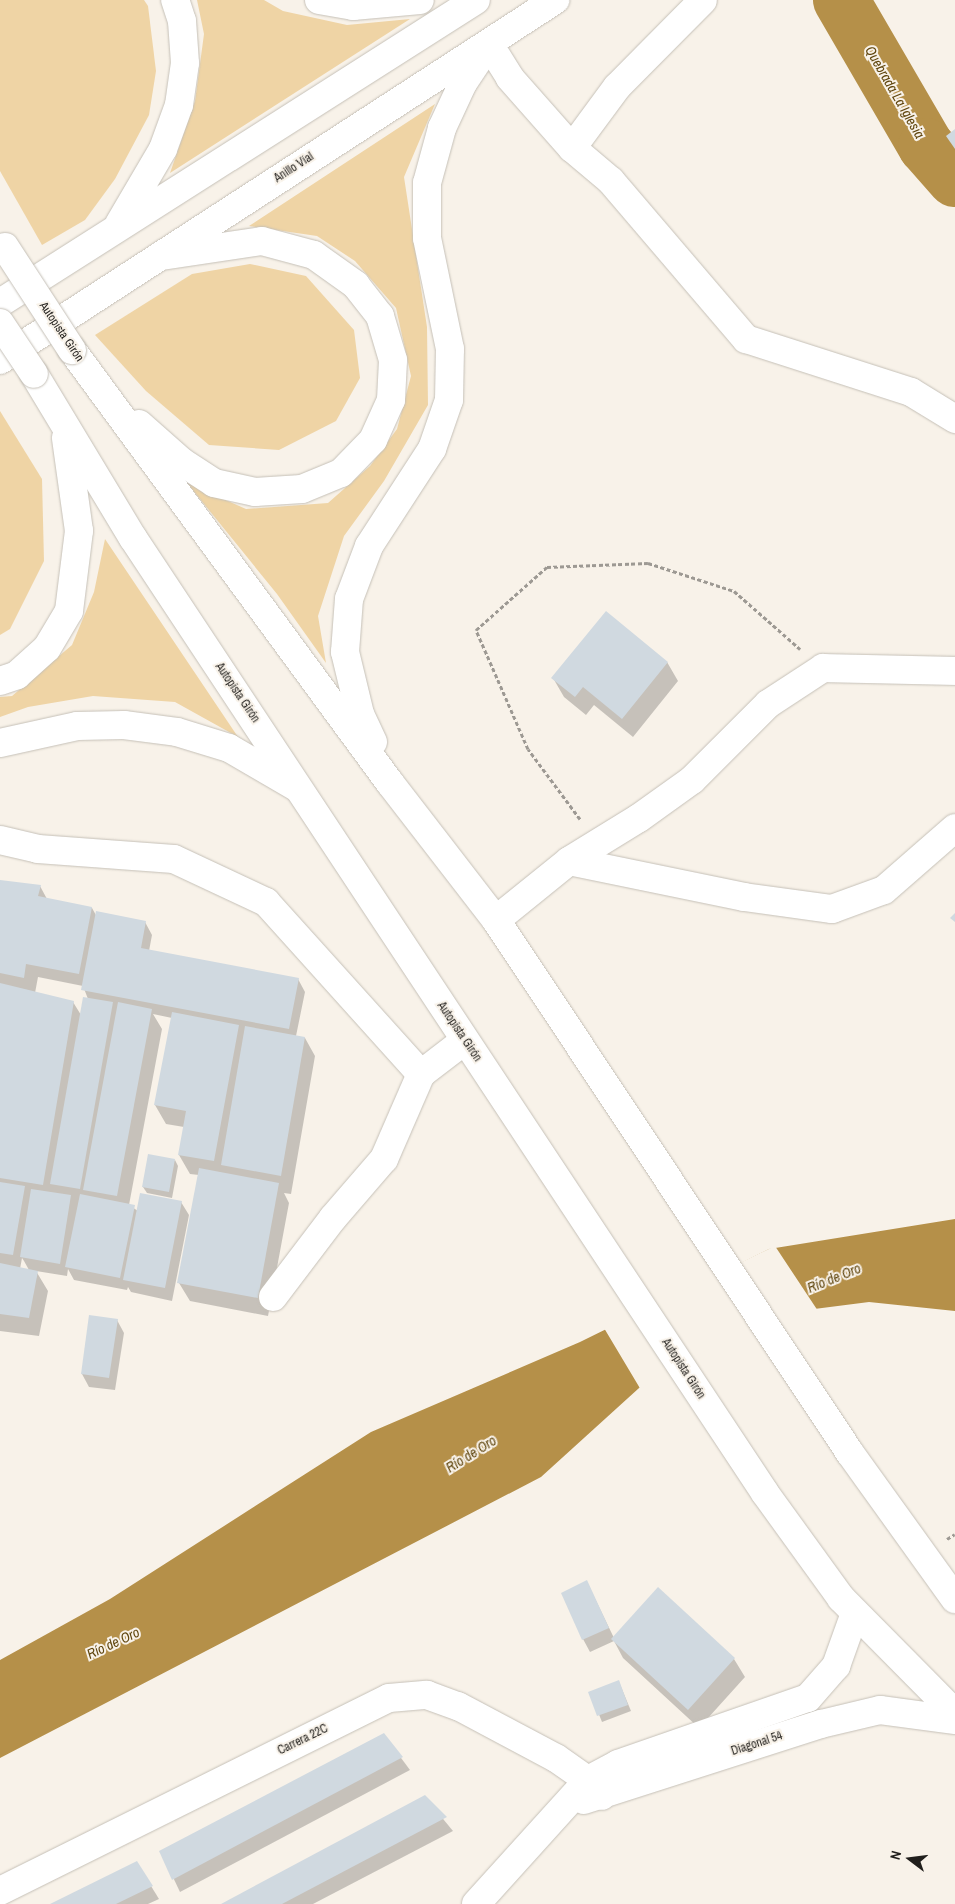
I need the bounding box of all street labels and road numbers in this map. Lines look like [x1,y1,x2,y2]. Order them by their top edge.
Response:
street label: Anillo Víal [272,150,316,186]
street label: Autopista Girón [36,299,86,365]
street label: Autopista Girón [212,660,262,726]
street label: Autopista Girón [434,999,484,1065]
street label: Autopista Girón [658,1336,708,1402]
street label: Carrera 22C [276,1722,330,1758]
street label: Diagonal 54 [730,1729,784,1759]

